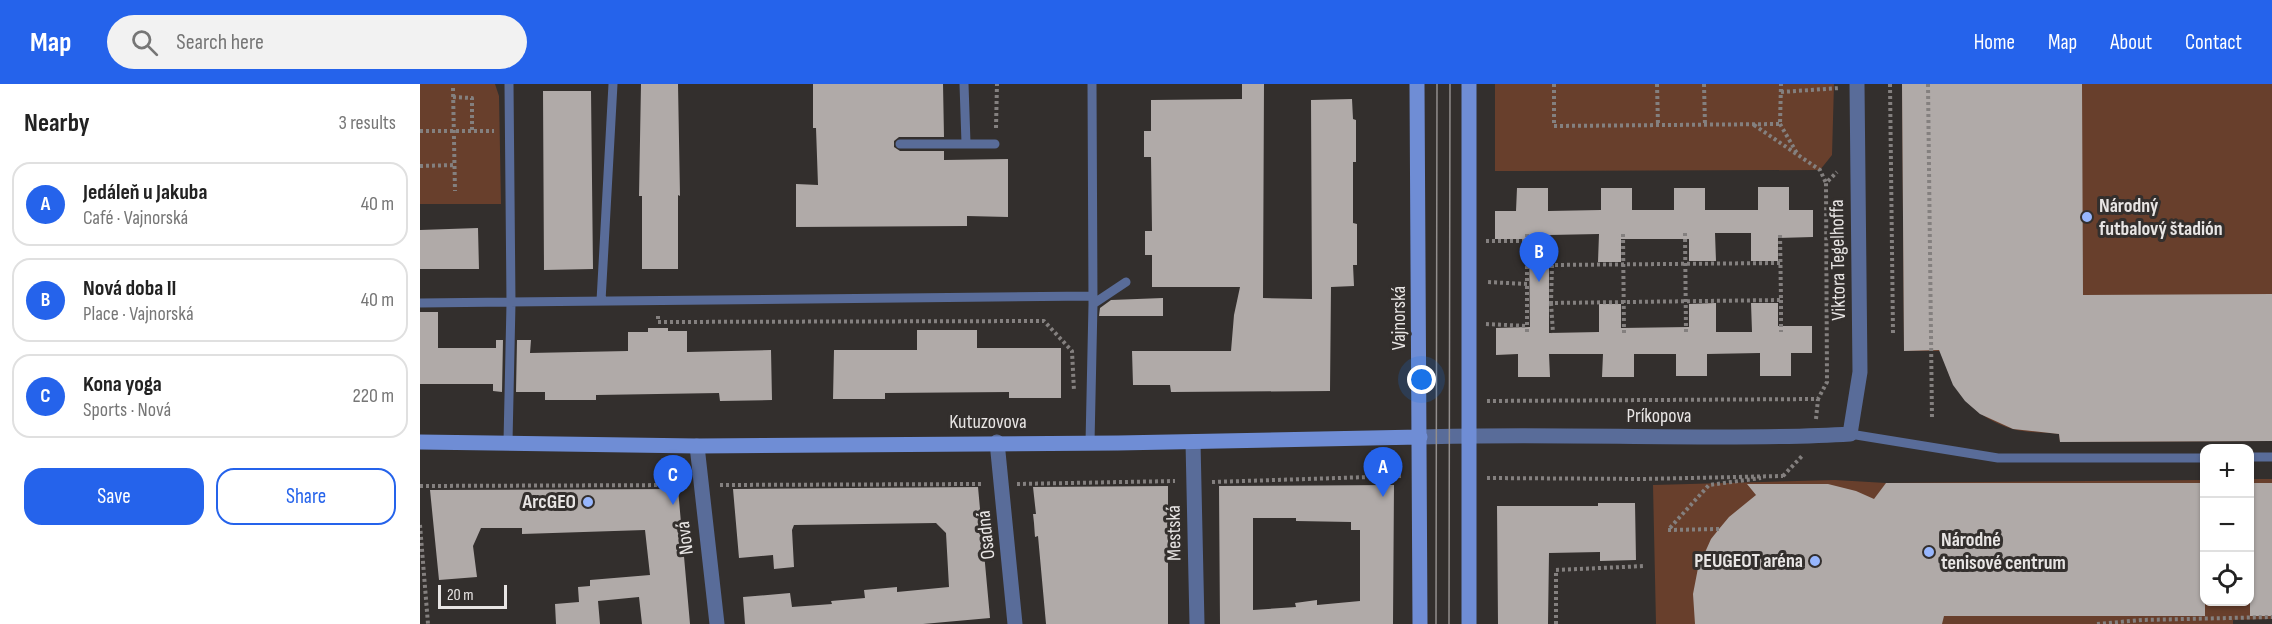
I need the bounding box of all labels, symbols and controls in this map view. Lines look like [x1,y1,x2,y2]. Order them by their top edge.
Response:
search box [107,15,527,69]
text: Map [30,26,71,59]
icon: search [128,26,161,59]
text: Search here [176,29,264,56]
text: Home [1974,30,2015,55]
text: Map [2048,30,2077,55]
text: About [2110,30,2152,55]
text: Contact [2185,30,2242,55]
text: Nearby [24,108,90,139]
text: 3 results [339,111,396,135]
text: Jedáleň u Jakuba [83,179,207,206]
text: A [41,192,50,216]
text: 40 m [361,192,394,216]
place label: Národný futbalový štadión [2099,194,2223,241]
street label: Viktora Tegelhoffa [1825,199,1851,321]
text: Café · Vajnorská [83,206,188,230]
marker: Národný futbalový štadión [2080,210,2094,224]
pin: B [1520,232,1558,282]
text: Nová doba II [83,275,176,302]
street label: Vajnorská [1387,286,1411,350]
text: B [41,288,50,312]
text: 40 m [361,288,394,312]
text: Place · Vajnorská [83,302,194,326]
your location [1407,365,1436,394]
text: Kona yoga [83,371,162,398]
text: C [40,384,51,408]
text: 220 m [353,384,394,408]
text: Sports · Nová [83,398,171,422]
street label: Príkopova [1626,404,1692,428]
street label: Kutuzovova [949,410,1027,434]
map controls [2200,444,2254,606]
button: + [2200,444,2254,498]
pin: A [1364,448,1402,497]
pin: C [654,456,692,505]
button: Save [24,468,204,525]
button: Share [216,468,396,525]
place label: ArcGEO [521,490,576,514]
marker: ArcGEO [581,495,595,509]
button: − [2200,498,2254,552]
street label: Mestská [1162,505,1186,561]
street label: Osadná [971,509,1001,561]
street label: Nová [671,520,699,556]
place label: Národné tenisové centrum [1941,528,2066,575]
marker: Národné tenisové centrum [1922,545,1936,559]
place label: PEUGEOT aréna [1694,549,1803,573]
button: locate [2200,552,2254,606]
marker: PEUGEOT aréna [1808,554,1822,568]
scale bar [438,582,507,610]
text: 20 m [447,586,474,605]

